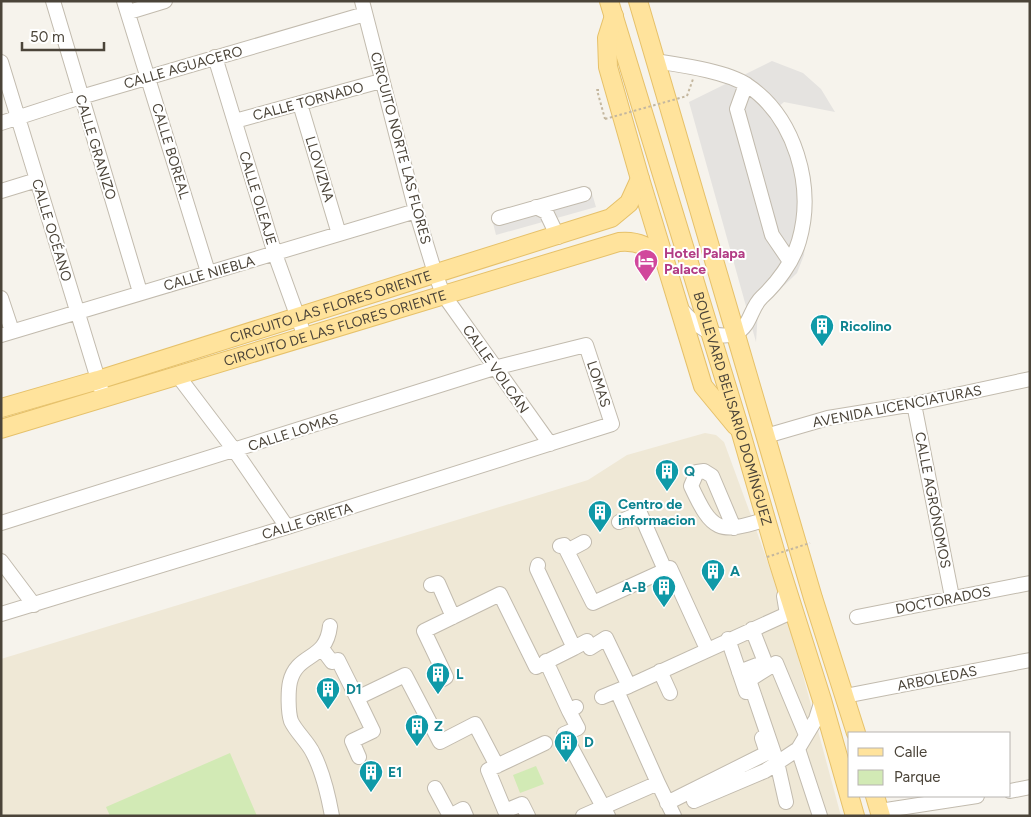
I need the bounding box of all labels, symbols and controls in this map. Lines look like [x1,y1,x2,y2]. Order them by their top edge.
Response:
scale bar [22,20,105,52]
text: 50 m [30,28,65,46]
street label: CALLE AGUACERO [122,42,245,93]
street label: CIRCUITO NORTE LAS FLORES [367,50,434,246]
street label: CALLE TORNADO [251,78,366,124]
street label: CALLE GRANIZO [71,92,120,202]
street label: CALLE BOREAL [148,101,193,202]
street label: LLOVIZNA [301,134,338,205]
street label: CALLE OLEAJE [235,149,280,247]
street label: CALLE OCÉANO [28,177,75,284]
place label: Hotel Palapa Palace [664,245,745,278]
hotel icon: Hotel Palapa Palace [633,248,659,282]
street label: CALLE NIEBLA [162,252,257,295]
street label: CIRCUITO LAS FLORES ORIENTE [228,267,434,347]
street label: CIRCUITO DE LAS FLORES ORIENTE [222,287,449,370]
street label: BOULEVARD BELISARIO DOMÍNGUEZ [689,290,775,528]
building icon: Ricolino [809,313,835,347]
place label: Ricolino [840,318,892,335]
street label: CALLE VOLCÁN [459,322,532,417]
street label: LOMAS [583,359,614,410]
street label: AVENIDA LICENCIATURAS [811,382,983,431]
street label: CALLE LOMAS [246,410,340,455]
street label: CALLE AGRÓNOMOS [911,431,954,570]
building icon: Q [654,458,680,492]
place label: Q [684,463,695,480]
place label: Centro de informacion [618,496,696,529]
building icon: Centro de informacion [587,499,613,533]
street label: CALLE GRIETA [260,500,355,543]
building icon: A [700,558,726,592]
place label: A [730,563,740,580]
building icon: A-B [651,574,677,608]
place label: A-B [622,579,646,596]
street label: DOCTORADOS [894,583,992,618]
building icon: L [425,661,451,695]
street label: ARBOLEDAS [896,662,978,695]
place label: L [456,666,464,683]
building icon: D1 [315,676,341,710]
place label: D1 [346,681,362,698]
building icon: Z [404,713,430,747]
place label: Z [434,718,443,735]
building icon: D [553,729,579,763]
legend [848,732,1011,797]
place label: D [584,734,594,751]
text: Calle [894,743,927,761]
building icon: E1 [358,759,384,793]
place label: E1 [388,764,402,781]
text: Parque [894,768,941,786]

